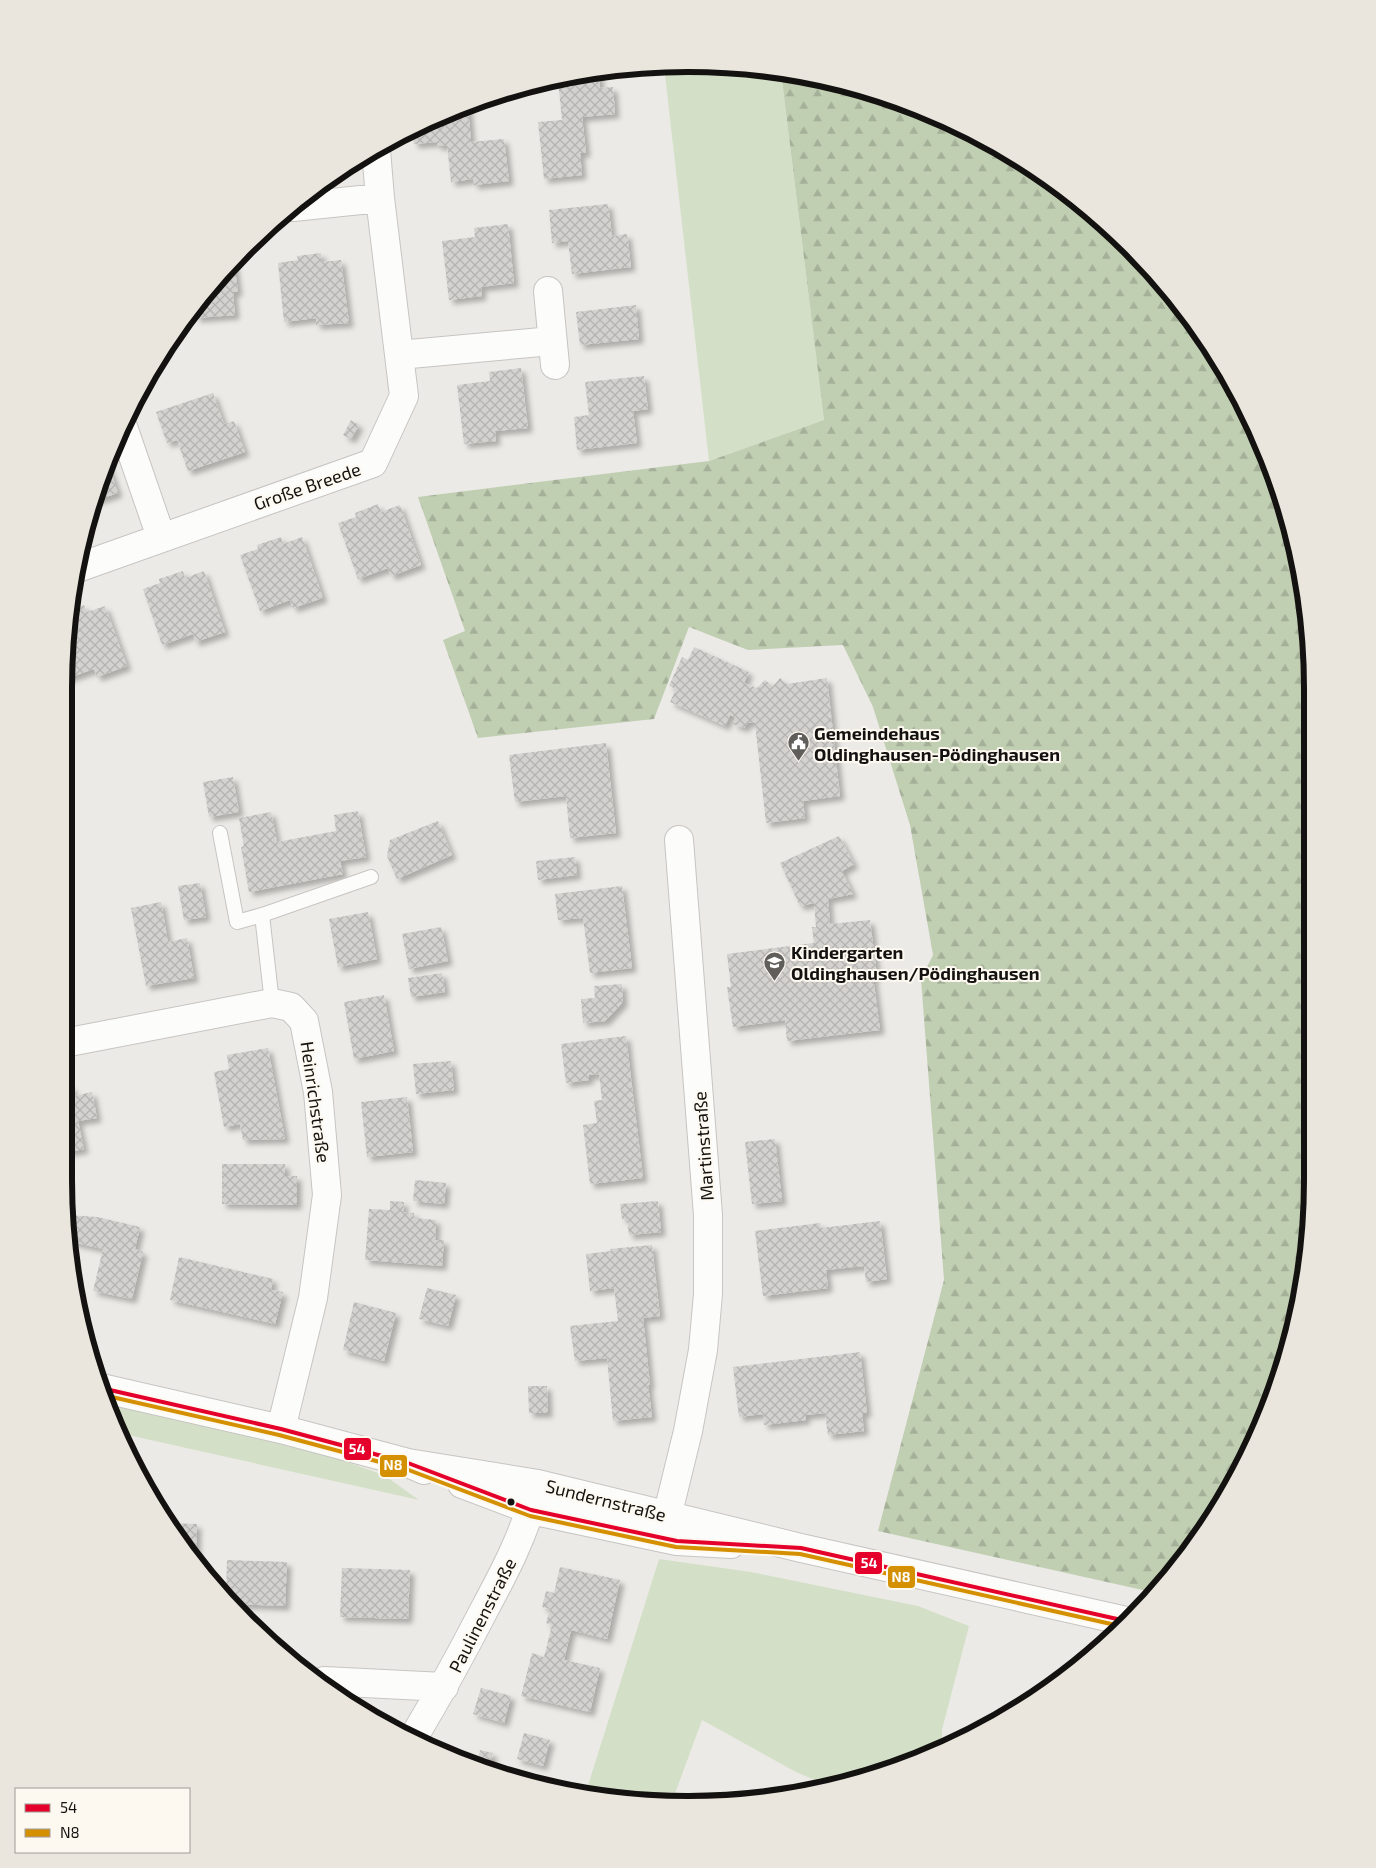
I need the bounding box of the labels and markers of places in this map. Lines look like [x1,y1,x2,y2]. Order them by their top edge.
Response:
place label: Gemeindehaus Oldinghausen-Pödinghausen [814,722,1060,765]
public building icon: Gemeindehaus Oldinghausen-Pödinghausen [786,731,810,762]
place label: Kindergarten Oldinghausen/Pödinghausen [791,941,1039,984]
school or university icon: Kindergarten Oldinghausen/Pödinghausen [763,950,787,981]
unlabelled marker [506,1497,516,1507]

